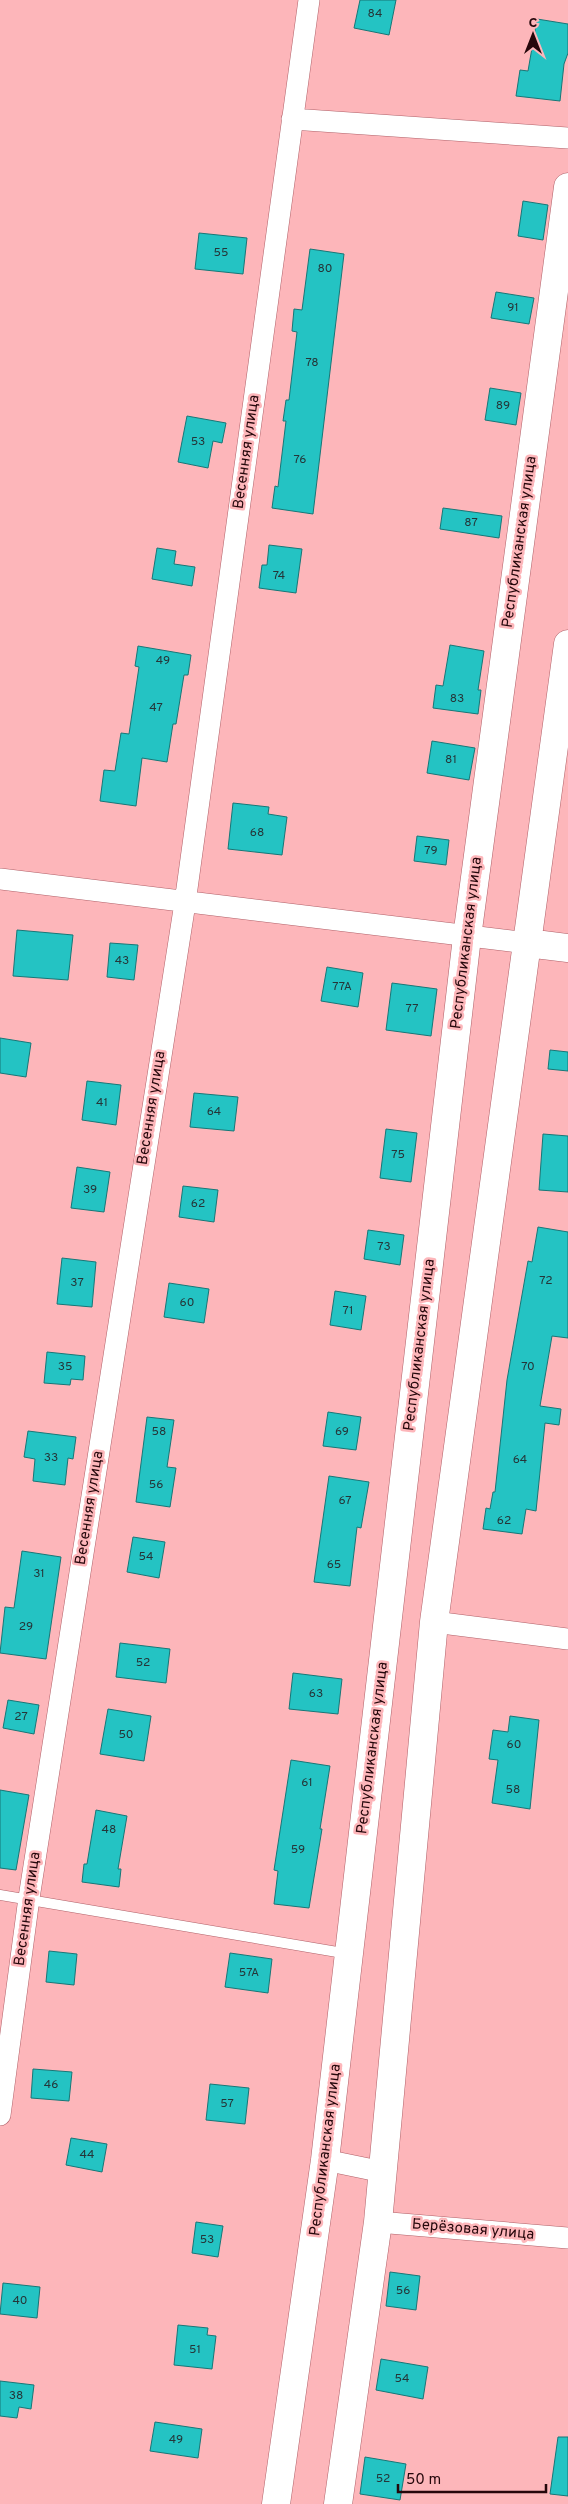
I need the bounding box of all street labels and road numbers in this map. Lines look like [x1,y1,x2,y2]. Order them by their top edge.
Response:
street label: Весенняя улица [230,394,264,510]
street label: Республиканская улица [499,455,541,629]
street label: Республиканская улица [447,856,487,1030]
street label: Весенняя улица [134,1050,170,1166]
street label: Республиканская улица [400,1258,440,1432]
street label: Весенняя улица [72,1450,108,1566]
street label: Республиканская улица [353,1661,393,1835]
street label: Весенняя улица [11,1851,45,1967]
street label: Республиканская улица [306,2063,346,2237]
street label: Берёзовая улица [411,2215,535,2245]

